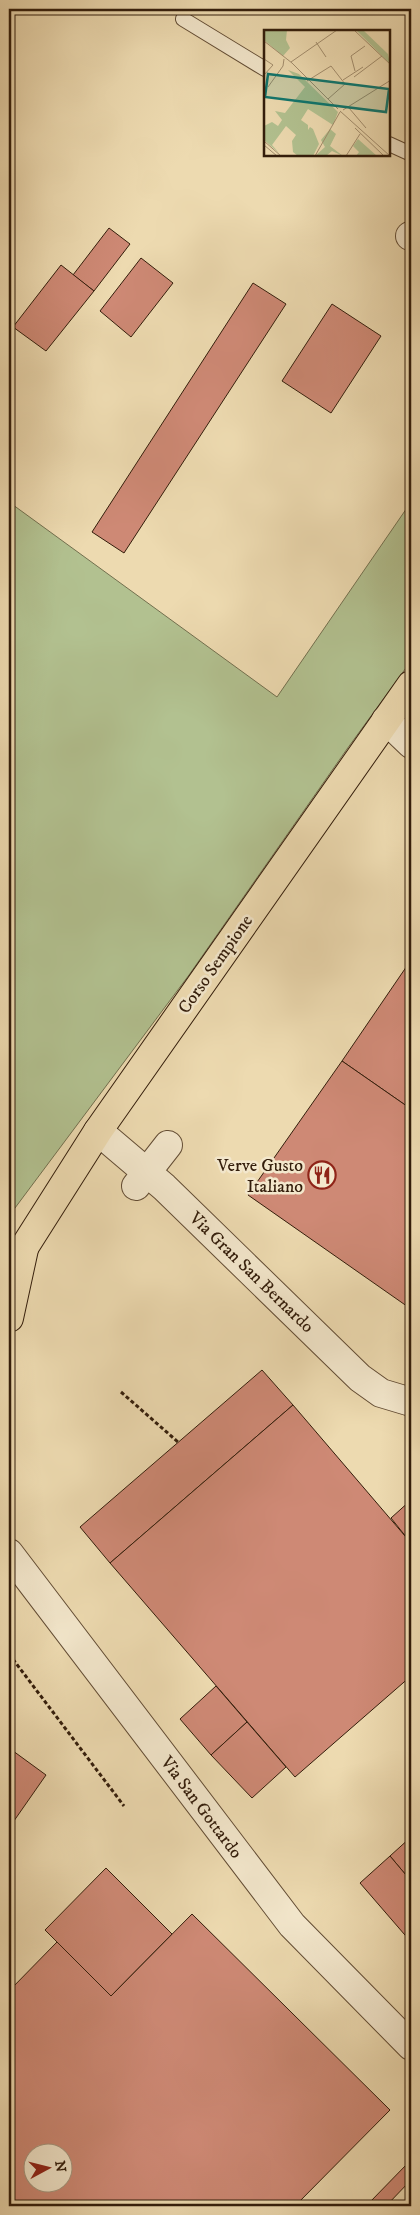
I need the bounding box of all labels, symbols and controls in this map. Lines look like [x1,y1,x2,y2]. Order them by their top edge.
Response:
inset map [264,30,390,156]
street label: Corso Sempione [174,911,258,1018]
place label: Verve Gusto Italiano [216,1155,303,1198]
restaurant icon: Verve Gusto Italiano [307,1160,337,1190]
street label: Via Gran San Bernardo [184,1207,318,1338]
street label: Via San Gottardo [155,1751,247,1863]
north arrow [22,2142,72,2192]
text: N [50,2160,70,2174]

